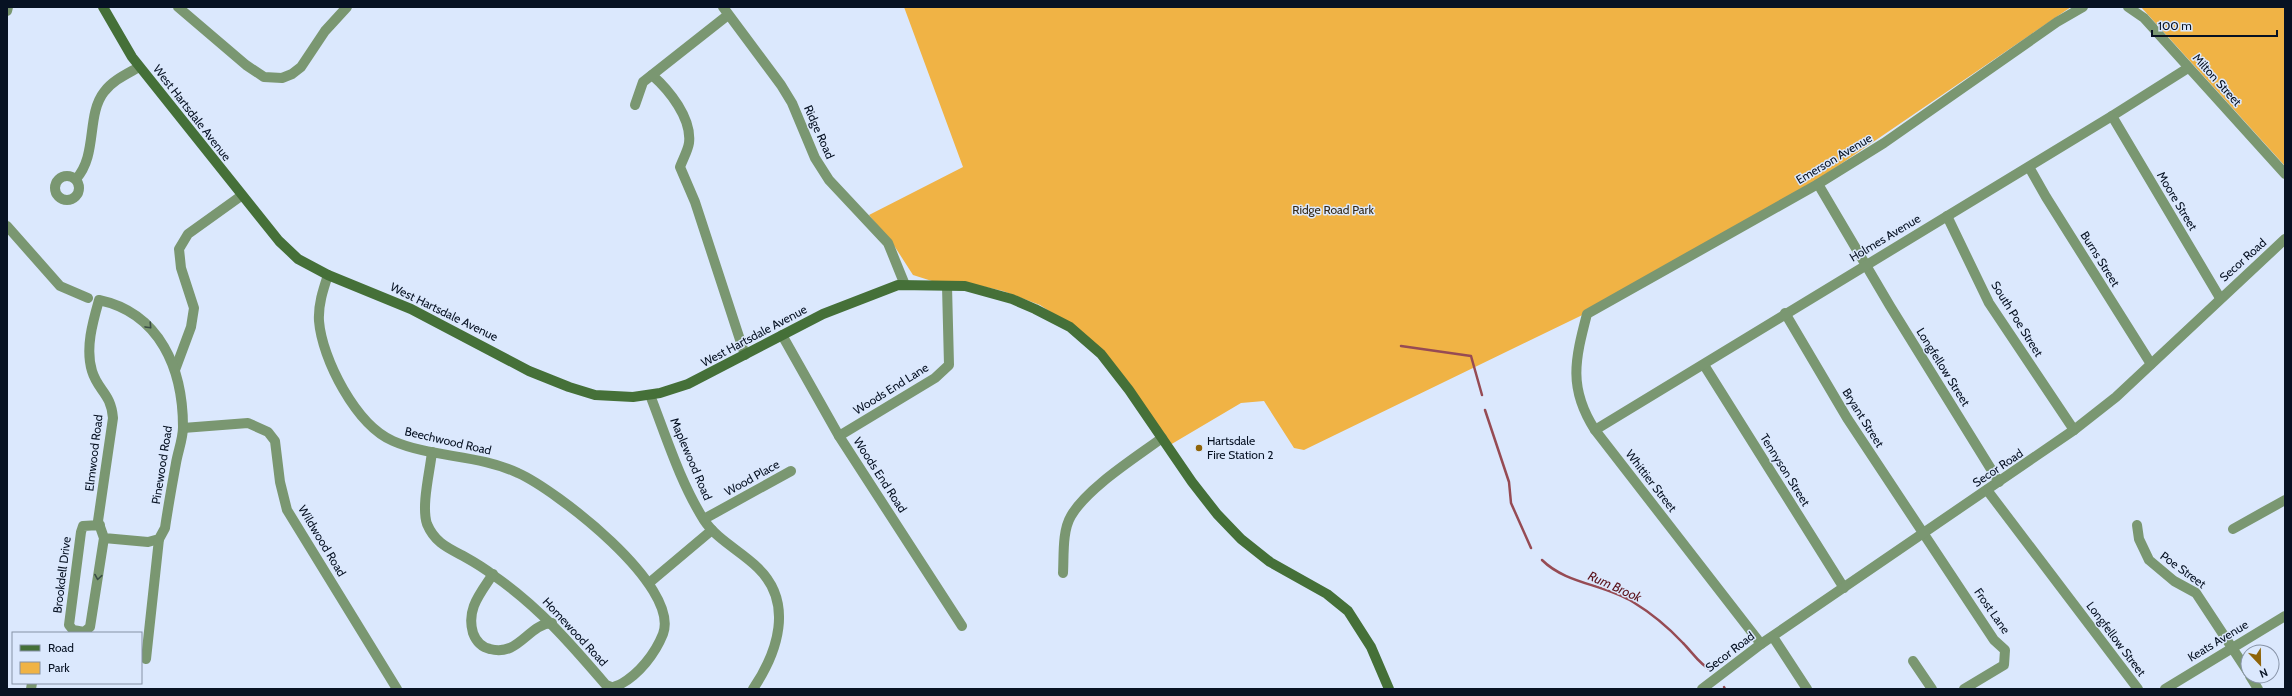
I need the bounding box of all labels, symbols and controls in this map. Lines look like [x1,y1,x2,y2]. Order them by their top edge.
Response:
scale bar [2152,12,2277,38]
text: 100 m [2158,18,2192,33]
street label: Milton Street [2190,50,2245,109]
street label: West Hartsdale Avenue [150,62,235,164]
street label: Ridge Road [801,103,838,161]
street label: Emerson Avenue [1793,130,1874,187]
street label: Moore Street [2154,169,2201,233]
park label: Ridge Road Park [1292,202,1374,217]
street label: Holmes Avenue [1847,211,1923,265]
street label: Burns Street [2078,228,2123,289]
street label: Secor Road [2216,235,2269,284]
street label: South Poe Street [1988,278,2047,359]
street label: West Hartsdale Avenue [388,279,500,344]
street label: West Hartsdale Avenue [698,301,809,370]
one-way arrow [145,321,152,329]
street label: Longfellow Street [1913,325,1974,409]
street label: Woods End Lane [850,360,931,418]
street label: Bryant Street [1839,385,1887,450]
street label: Elmwood Road [81,414,106,492]
street label: Maplewood Road [667,415,716,502]
street label: Beechwood Road [403,423,493,458]
street label: Pinewood Road [148,425,175,505]
street label: Tennyson Street [1757,431,1814,509]
place label: Hartsdale Fire Station 2 [1207,433,1274,462]
street label: Woods End Road [850,434,910,515]
marker: Hartsdale Fire Station 2 [1194,443,1204,453]
street label: Secor Road [1970,445,2026,490]
street label: Whittier Street [1623,447,1680,515]
street label: Wood Place [722,456,782,499]
street label: Wildwood Road [295,502,350,579]
street label: Brookdell Drive [49,536,74,614]
street label: Poe Street [2157,548,2209,591]
water label: Rum Brook [1586,567,1645,605]
one-way arrow [94,573,103,580]
street label: Frost Lane [1971,585,2014,636]
street label: Homewood Road [540,594,611,669]
street label: Longfellow Street [2083,598,2149,679]
street label: Keats Avenue [2185,617,2251,664]
street label: Secor Road [1702,628,1757,675]
legend [12,632,142,684]
text: Road [48,640,74,655]
north arrow [2240,644,2280,684]
text: Park [48,660,70,675]
text: N [2258,665,2270,681]

